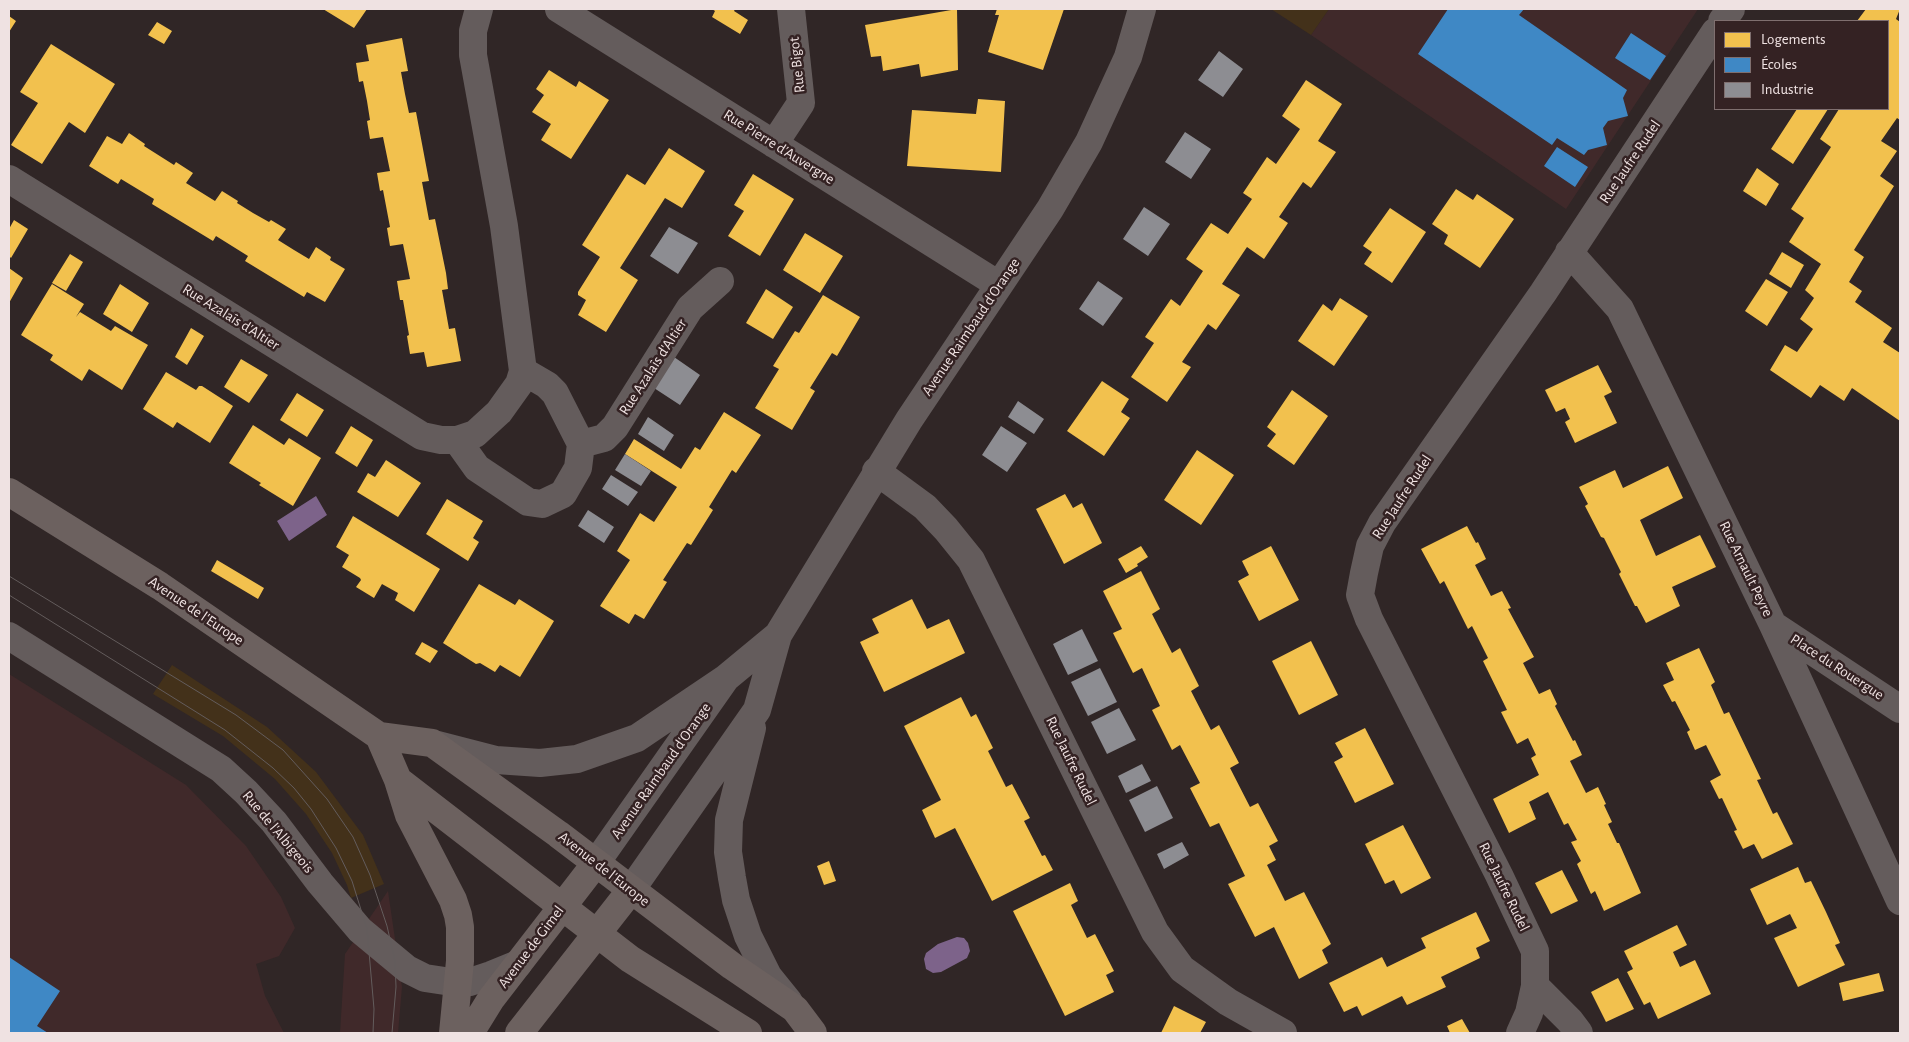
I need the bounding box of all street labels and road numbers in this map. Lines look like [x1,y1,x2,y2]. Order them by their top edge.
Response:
street label: Rue Bigot [785,36,809,94]
street label: Rue Pierre d'Auvergne [720,106,838,188]
street label: Rue Jaufre Rudel [1596,117,1664,207]
street label: Avenue Raimbaud d'Orange [918,255,1024,399]
street label: Rue Azalaïs d'Altier [179,280,283,354]
street label: Rue Azalaïs d'Altier [615,316,691,418]
street label: Rue Jaufre Rudel [1368,452,1436,542]
street label: Rue Arnault Peyre [1715,518,1777,620]
street label: Avenue de l'Europe [145,573,247,649]
street label: Place du Rouergue [1787,630,1887,704]
street label: Avenue Raimbaud d'Orange [607,699,715,843]
street label: Rue Jaufre Rudel [1042,714,1100,808]
street label: Rue de l'Albigeois [238,787,318,877]
street label: Avenue de l'Europe [555,828,653,910]
street label: Rue Jaufre Rudel [1475,840,1533,934]
street label: Avenue de Gimel [494,902,568,992]

